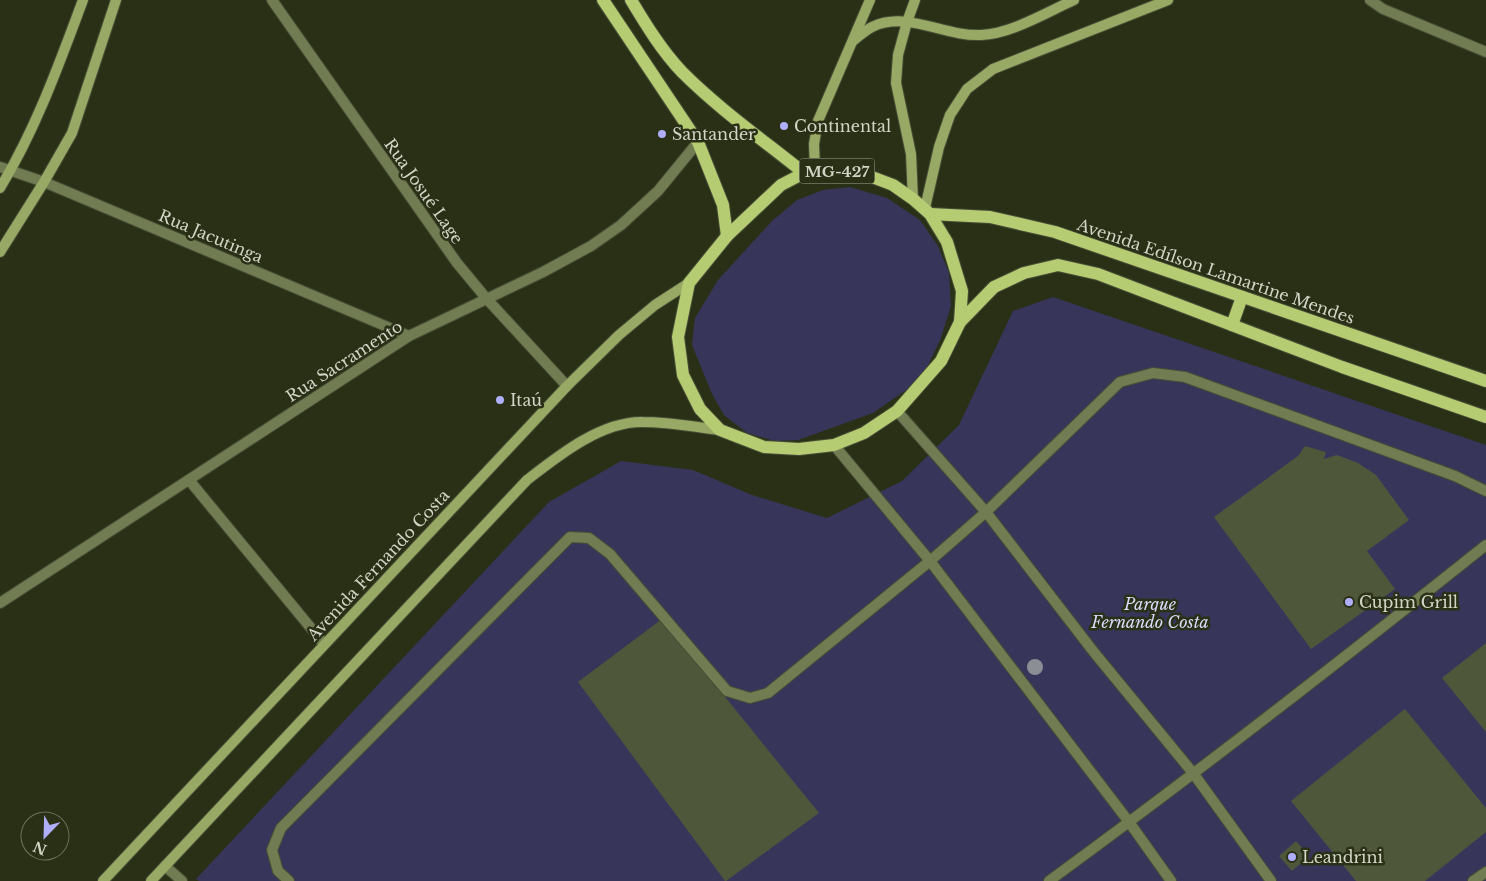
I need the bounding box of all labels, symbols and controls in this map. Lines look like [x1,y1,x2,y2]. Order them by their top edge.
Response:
place label: Continental [794,116,891,136]
marker: Continental [778,120,790,132]
place label: Santander [672,124,756,144]
marker: Santander [656,128,668,140]
street label: Rua Josué Lage [380,135,468,247]
road number: MG-427 [800,158,874,184]
street label: Rua Jacutinga [156,205,266,267]
street label: Avenida Edílson Lamartine Mendes [1074,214,1357,328]
street label: Rua Sacramento [282,316,406,406]
place label: Itaú [510,390,542,410]
marker: Itaú [494,394,506,406]
street label: Avenida Fernando Costa [302,485,453,646]
place label: Cupim Grill [1359,592,1458,612]
park label: Parque Fernando Costa [1090,594,1209,632]
marker: Cupim Grill [1343,596,1355,608]
north arrow [20,811,70,861]
text: N [30,837,49,859]
place label: Leandrini [1302,847,1384,867]
marker: Leandrini [1286,851,1298,863]

